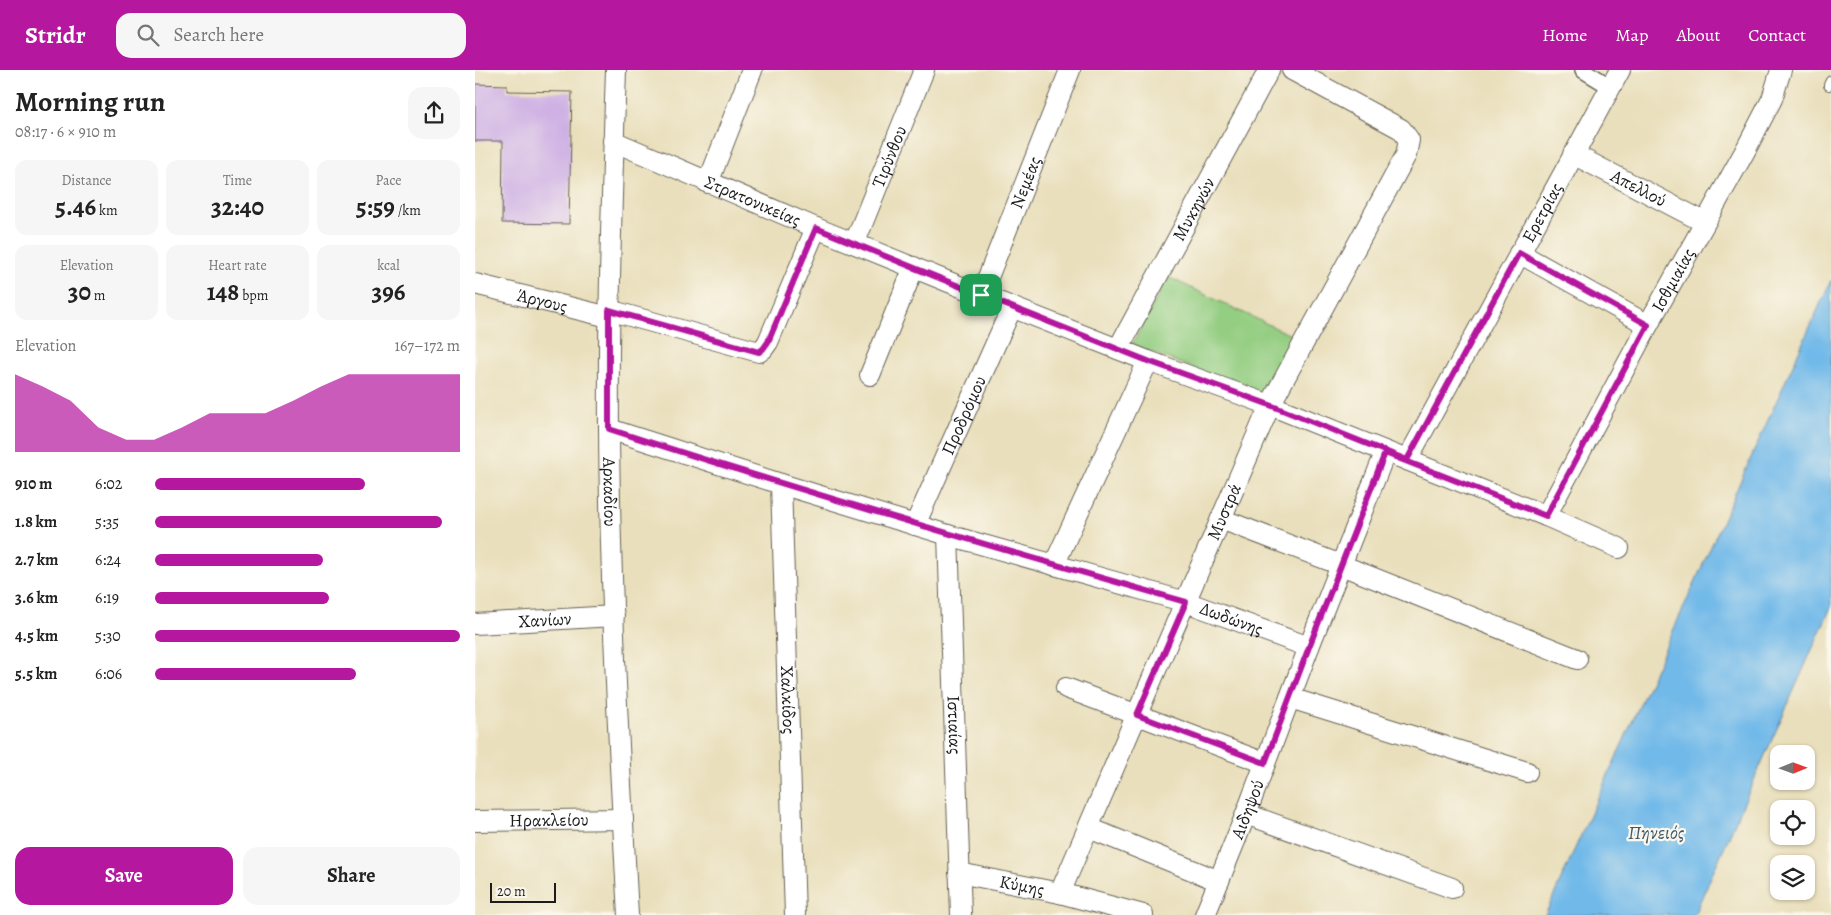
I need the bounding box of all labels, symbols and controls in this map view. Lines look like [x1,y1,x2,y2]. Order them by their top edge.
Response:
search box [116,13,466,58]
text: Stridr [25,19,86,51]
icon: search [134,21,162,49]
text: Search here [174,22,264,48]
text: Home [1542,23,1587,47]
text: Map [1615,23,1648,47]
text: About [1676,23,1720,47]
text: Contact [1748,23,1806,47]
text: Morning run [15,83,165,121]
button: share [408,87,460,139]
text: 08:17 · 6 × 910 m [15,121,116,143]
street label: Τιρύνθου [866,122,912,191]
street label: Νεμέας [1004,153,1047,212]
street label: Απελλού [1606,163,1671,212]
street label: Στρατονικείας [701,170,804,232]
text: Distance [61,171,112,190]
text: Time [223,171,252,190]
text: Pace [376,171,401,190]
street label: Μυκηνών [1167,173,1221,245]
street label: Ερετρίας [1516,178,1568,247]
text: 5.46 [55,190,96,224]
text: 32:40 [211,190,264,224]
text: 5:59 [356,190,395,224]
text: km [96,201,118,220]
text: /km [395,201,421,220]
street label: Ισθμιαίας [1646,244,1700,316]
text: Elevation [60,256,113,275]
text: Heart rate [208,256,267,275]
text: kcal [377,256,400,275]
pin [960,274,1002,316]
text: 30 [68,275,91,309]
text: 148 [207,275,239,309]
text: 396 [371,275,406,309]
icon: arrive [967,281,995,309]
street label: Άργους [514,283,570,318]
text: m [91,286,105,305]
text: bpm [239,286,268,305]
text: Elevation [15,335,76,357]
text: 167–172 m [394,335,460,357]
street label: Προδρόμου [936,372,992,459]
street label: Αρκαδίου [597,456,623,527]
text: 910 m [15,473,52,495]
text: 6:02 [95,473,122,495]
street label: Μυστρά [1201,480,1247,544]
text: 1.8 km [15,511,57,533]
text: 5:35 [95,511,119,533]
text: 2.7 km [15,549,58,571]
text: 6:24 [95,549,121,571]
text: 3.6 km [15,587,58,609]
text: 6:19 [95,587,119,609]
street label: Δωδώνης [1197,596,1266,641]
street label: Χανίων [518,606,572,633]
text: 4.5 km [15,625,58,647]
text: 5:30 [95,625,121,647]
text: 5.5 km [15,663,58,685]
text: 6:06 [95,663,122,685]
street label: Χαλκίδος [775,665,801,734]
street label: Ιστιαίας [941,695,967,755]
north arrow [1770,745,1815,790]
map controls [1770,745,1815,900]
street label: Αιδηψού [1225,776,1270,843]
button: locate [1770,800,1815,845]
street label: Ηρακλείου [509,807,589,833]
water label: Πηνειός [1628,820,1684,846]
button: Save [15,847,233,905]
button: Share [243,847,460,905]
button: layers [1770,855,1815,900]
street label: Κύμης [997,869,1046,902]
scale bar [490,880,556,903]
text: 20 m [497,882,526,901]

